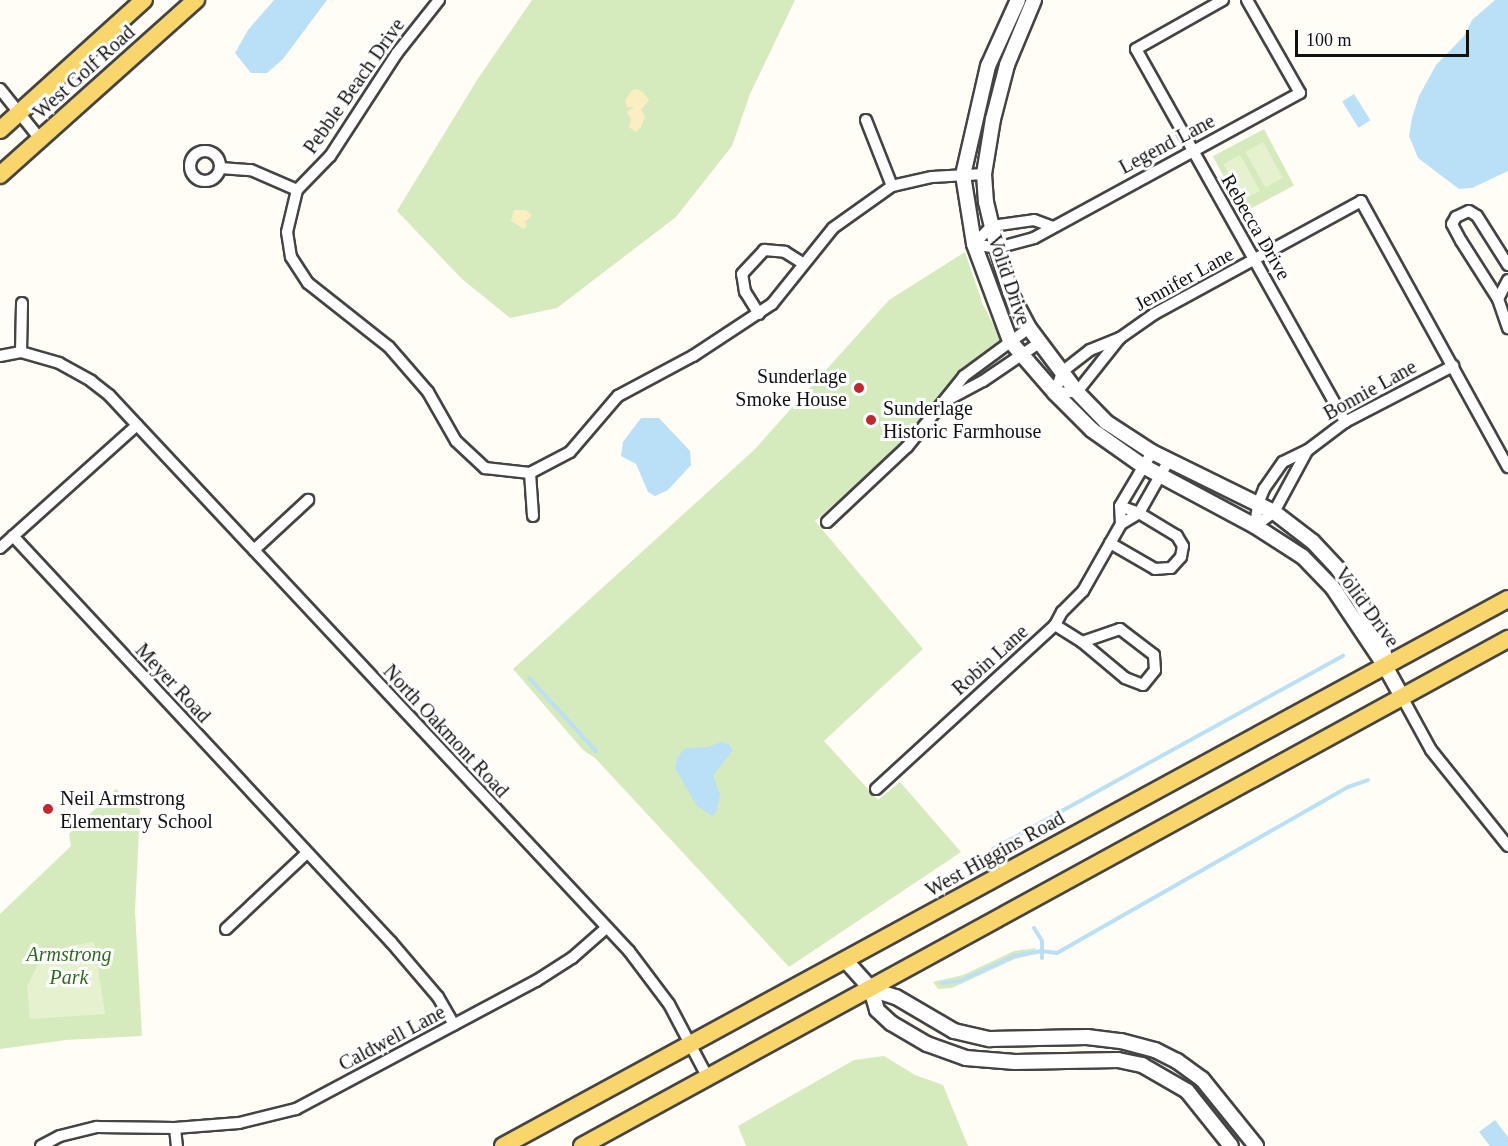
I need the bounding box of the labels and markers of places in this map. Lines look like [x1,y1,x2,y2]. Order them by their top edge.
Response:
place label: Sunderlage Smoke House [735,365,847,412]
marker: Sunderlage Smoke House [852,381,866,395]
place label: Sunderlage Historic Farmhouse [883,396,1041,443]
marker: Sunderlage Historic Farmhouse [864,413,878,427]
place label: Neil Armstrong Elementary School [60,786,213,833]
marker: Neil Armstrong Elementary School [41,802,55,816]

